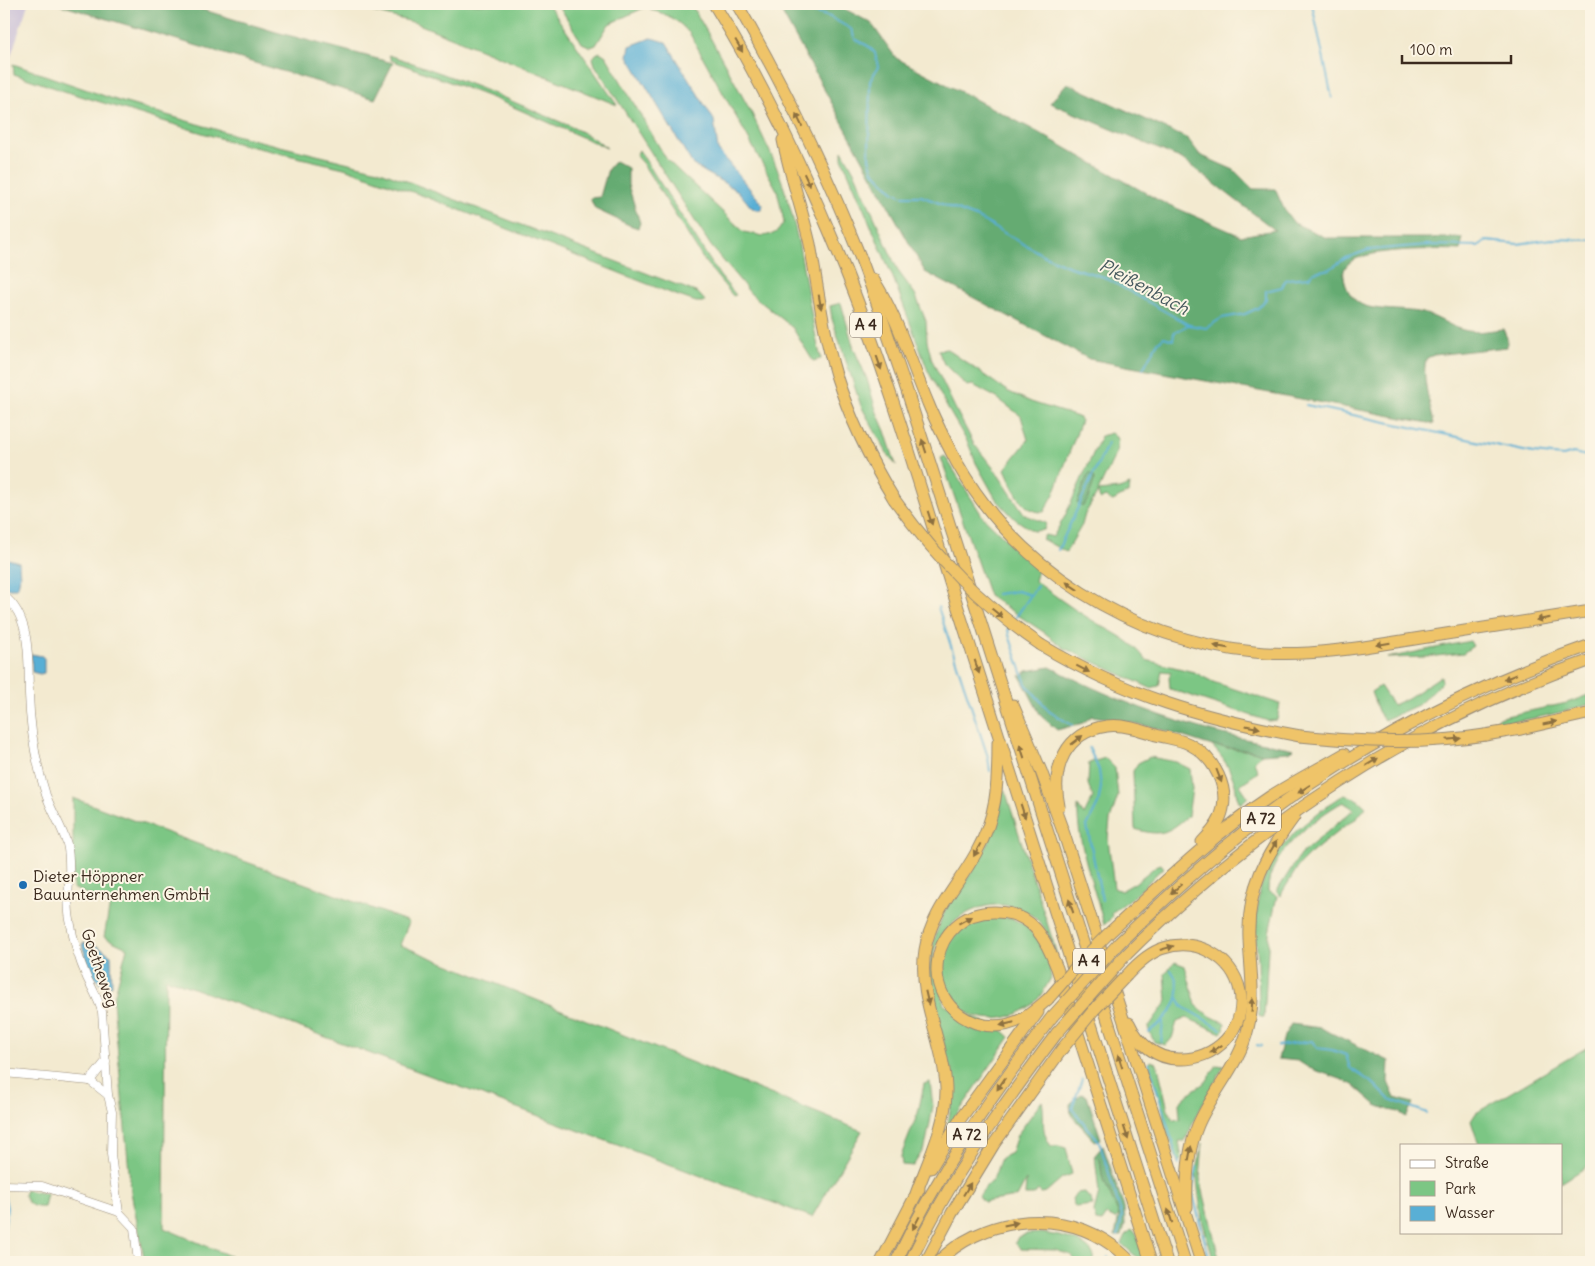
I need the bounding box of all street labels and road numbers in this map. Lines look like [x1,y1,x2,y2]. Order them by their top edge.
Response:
road number: A 4 [850,312,882,338]
road number: A 72 [1241,806,1281,832]
street label: Goetheweg [77,926,123,1010]
road number: A 4 [1073,948,1105,974]
road number: A 72 [947,1122,987,1148]

